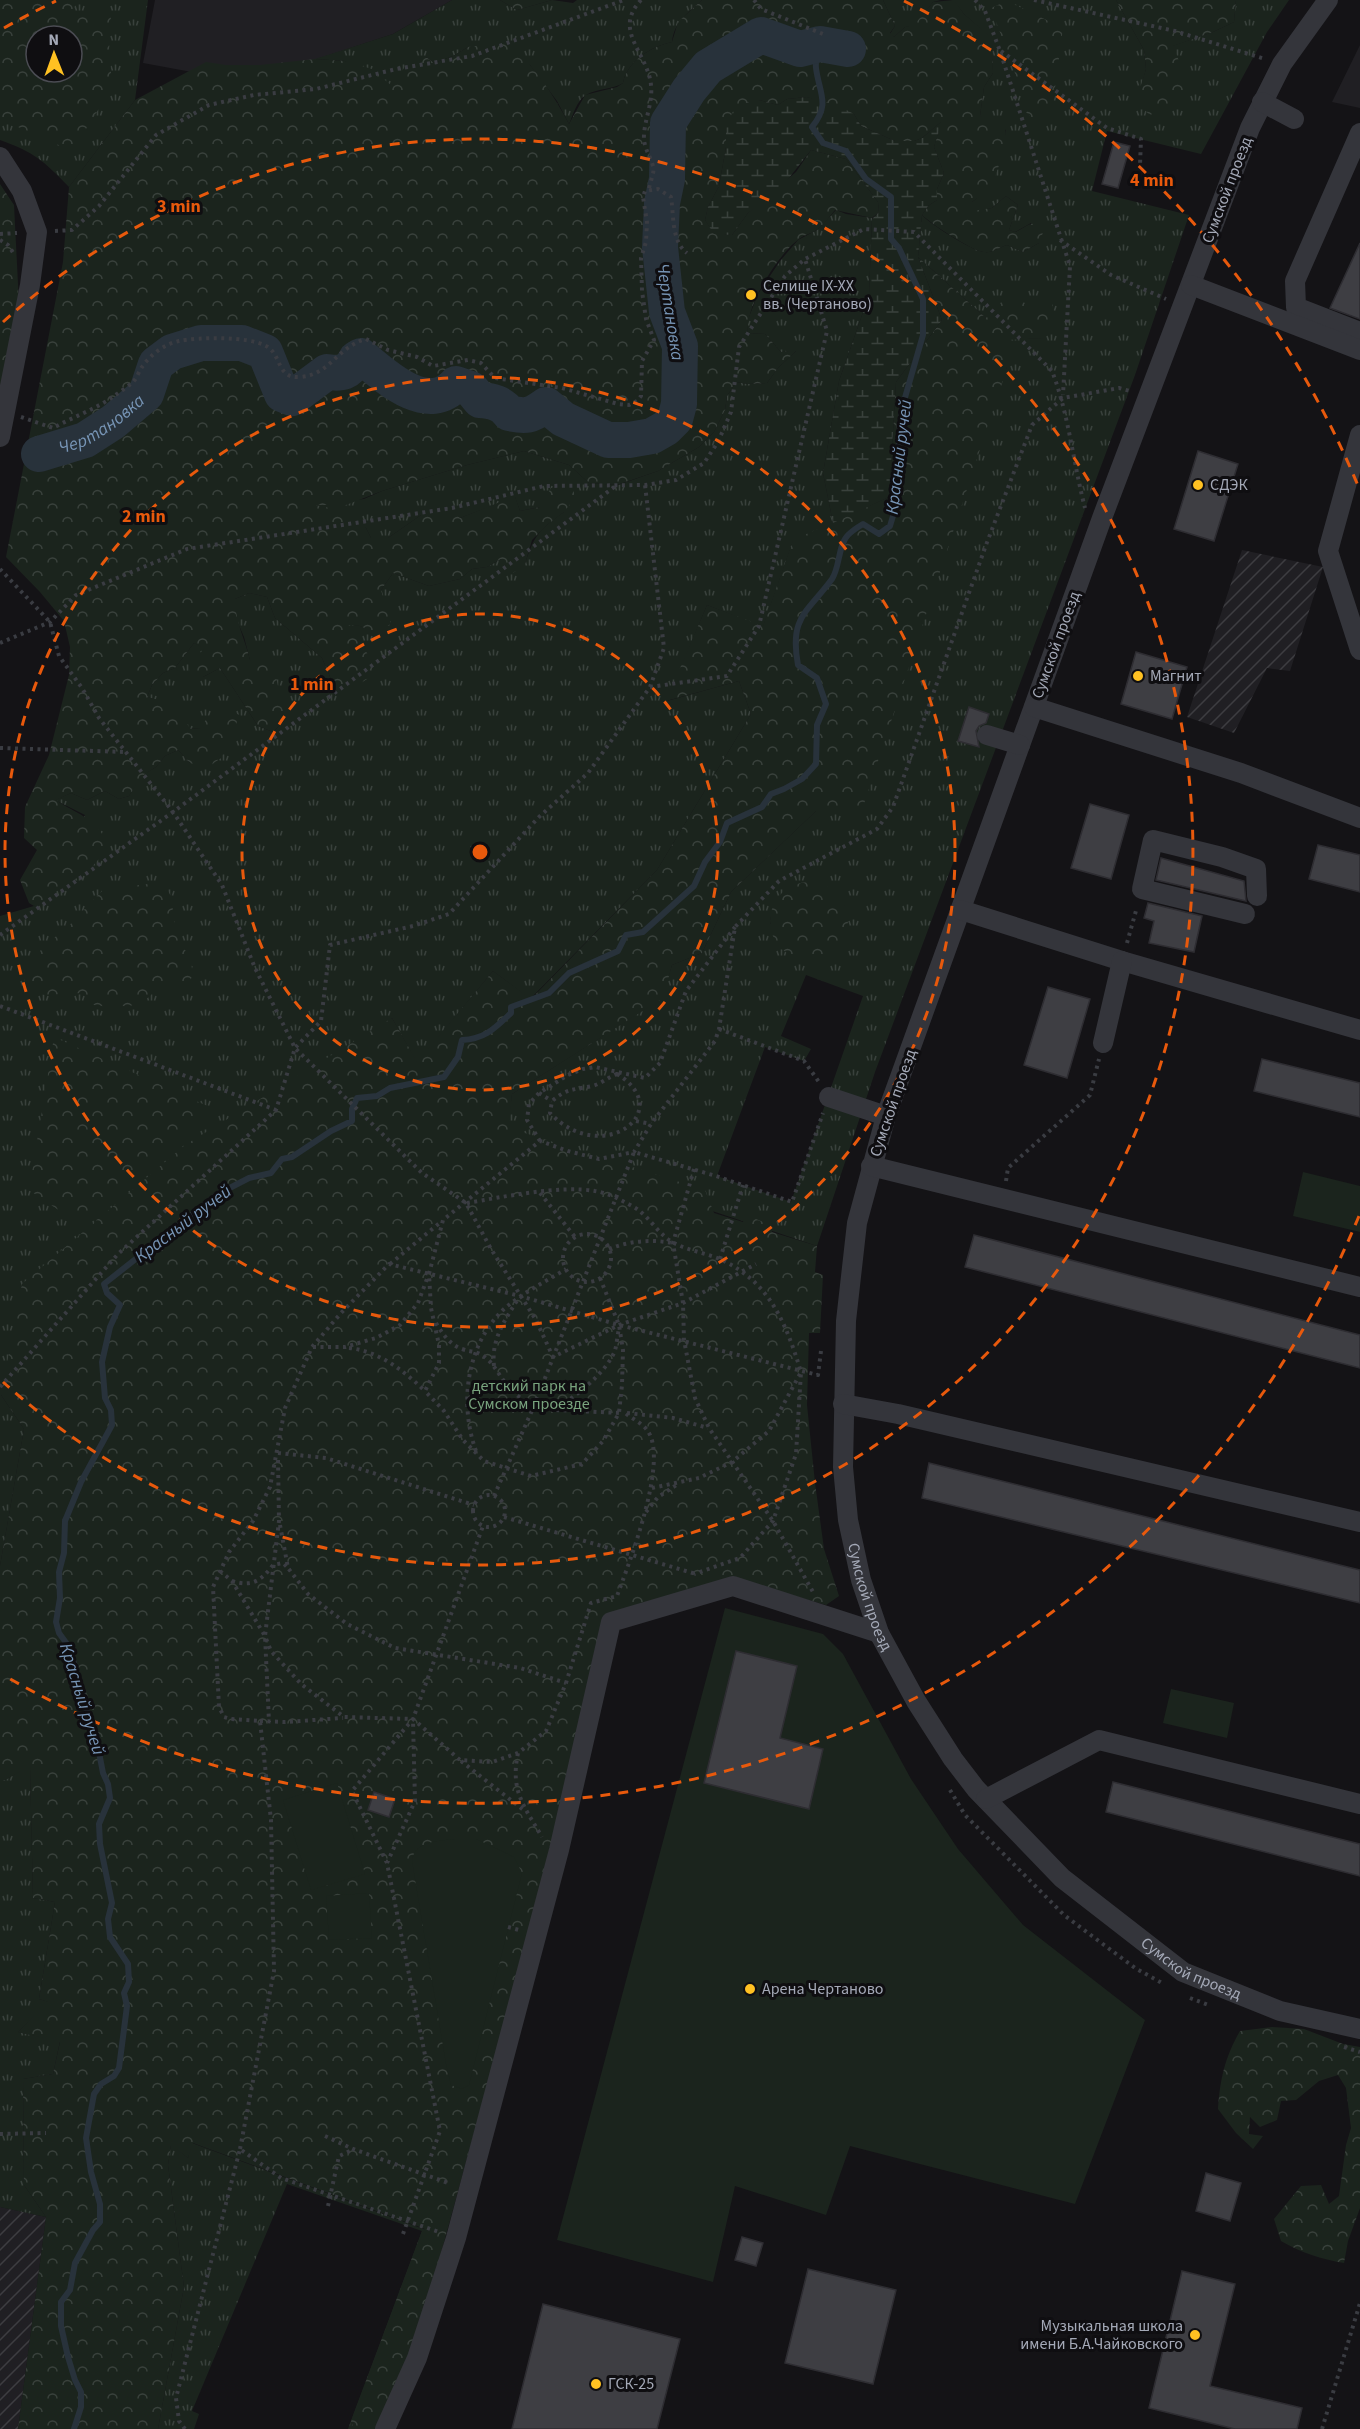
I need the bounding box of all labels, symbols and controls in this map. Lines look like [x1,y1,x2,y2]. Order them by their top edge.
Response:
north arrow [24,24,84,84]
text: N [48,29,59,51]
street label: Сумской проезд [1197,133,1258,246]
text: 4 min [1130,168,1174,193]
text: 3 min [157,194,201,219]
water label: Чертановка [650,262,690,363]
place label: Селище IX-XX вв. (Чертаново) [763,275,872,315]
marker: Селище IX-XX вв. (Чертаново) [744,288,758,302]
water label: Чертановка [55,388,150,460]
water label: Красный ручей [880,398,918,516]
place label: СДЭК [1210,474,1248,496]
marker: СДЭК [1191,478,1205,492]
text: 2 min [122,504,166,529]
street label: Сумской проезд [1026,588,1086,702]
place label: Магнит [1150,665,1202,687]
marker: Магнит [1131,669,1145,683]
text: 1 min [290,672,334,697]
centre of rings [470,842,490,862]
street label: Сумской проезд [864,1046,922,1160]
water label: Красный ручей [129,1179,237,1269]
park label: детский парк на Сумском проезде [468,1375,590,1415]
street label: Сумской проезд [842,1541,898,1655]
water label: Красный ручей [53,1640,111,1758]
street label: Сумской проезд [1136,1932,1245,2005]
place label: Арена Чертаново [762,1978,883,2000]
marker: Арена Чертаново [743,1982,757,1996]
place label: Музыкальная школа имени Б.А.Чайковского [1020,2315,1183,2355]
marker: Музыкальная школа имени Б.А.Чайковского [1188,2328,1202,2342]
place label: ГСК-25 [608,2373,654,2395]
marker: ГСК-25 [589,2377,603,2391]

